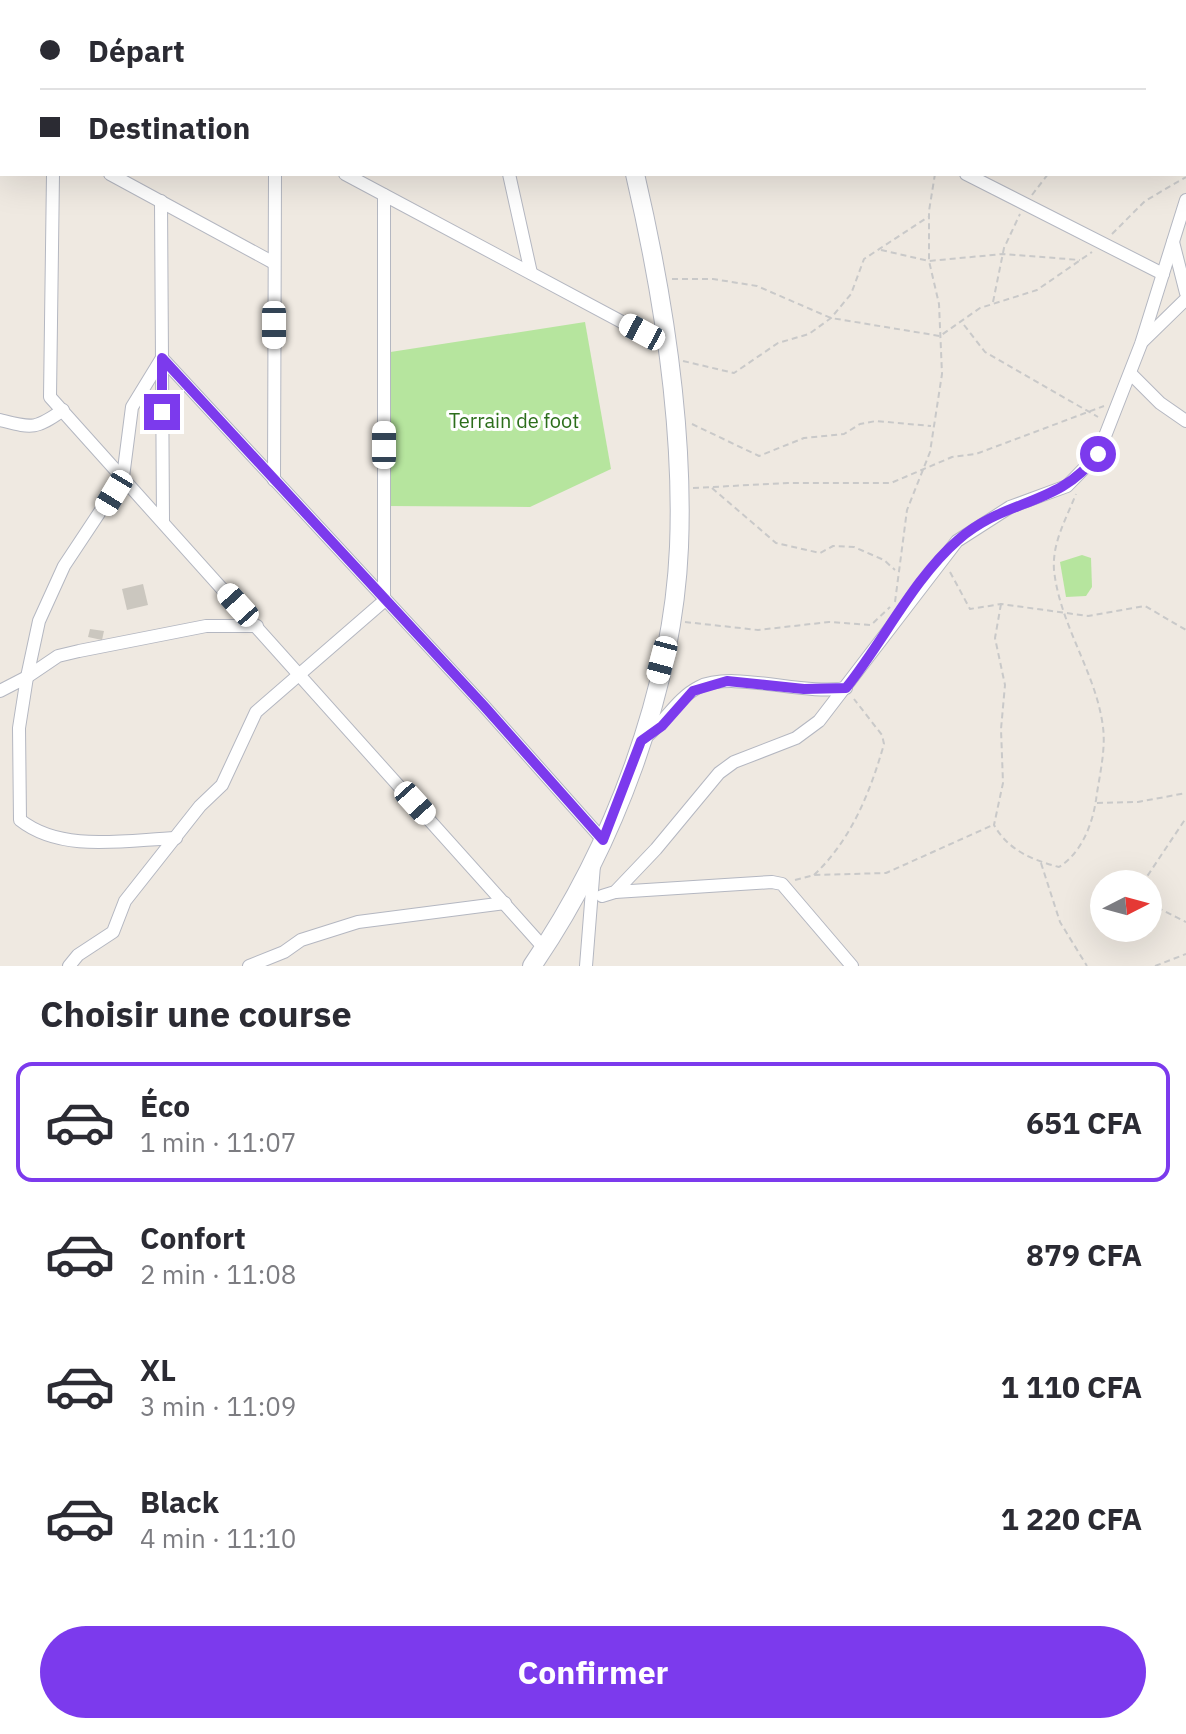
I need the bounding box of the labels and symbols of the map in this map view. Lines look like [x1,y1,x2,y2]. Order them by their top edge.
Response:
car [262,301,286,349]
car [615,310,669,354]
route end [144,394,180,430]
park label: Terrain de foot [449,407,579,434]
car [372,421,396,469]
route start [1080,436,1116,472]
car [91,466,137,520]
car [213,579,263,631]
car [644,634,680,686]
car [390,777,440,829]
north arrow [1090,870,1162,942]

